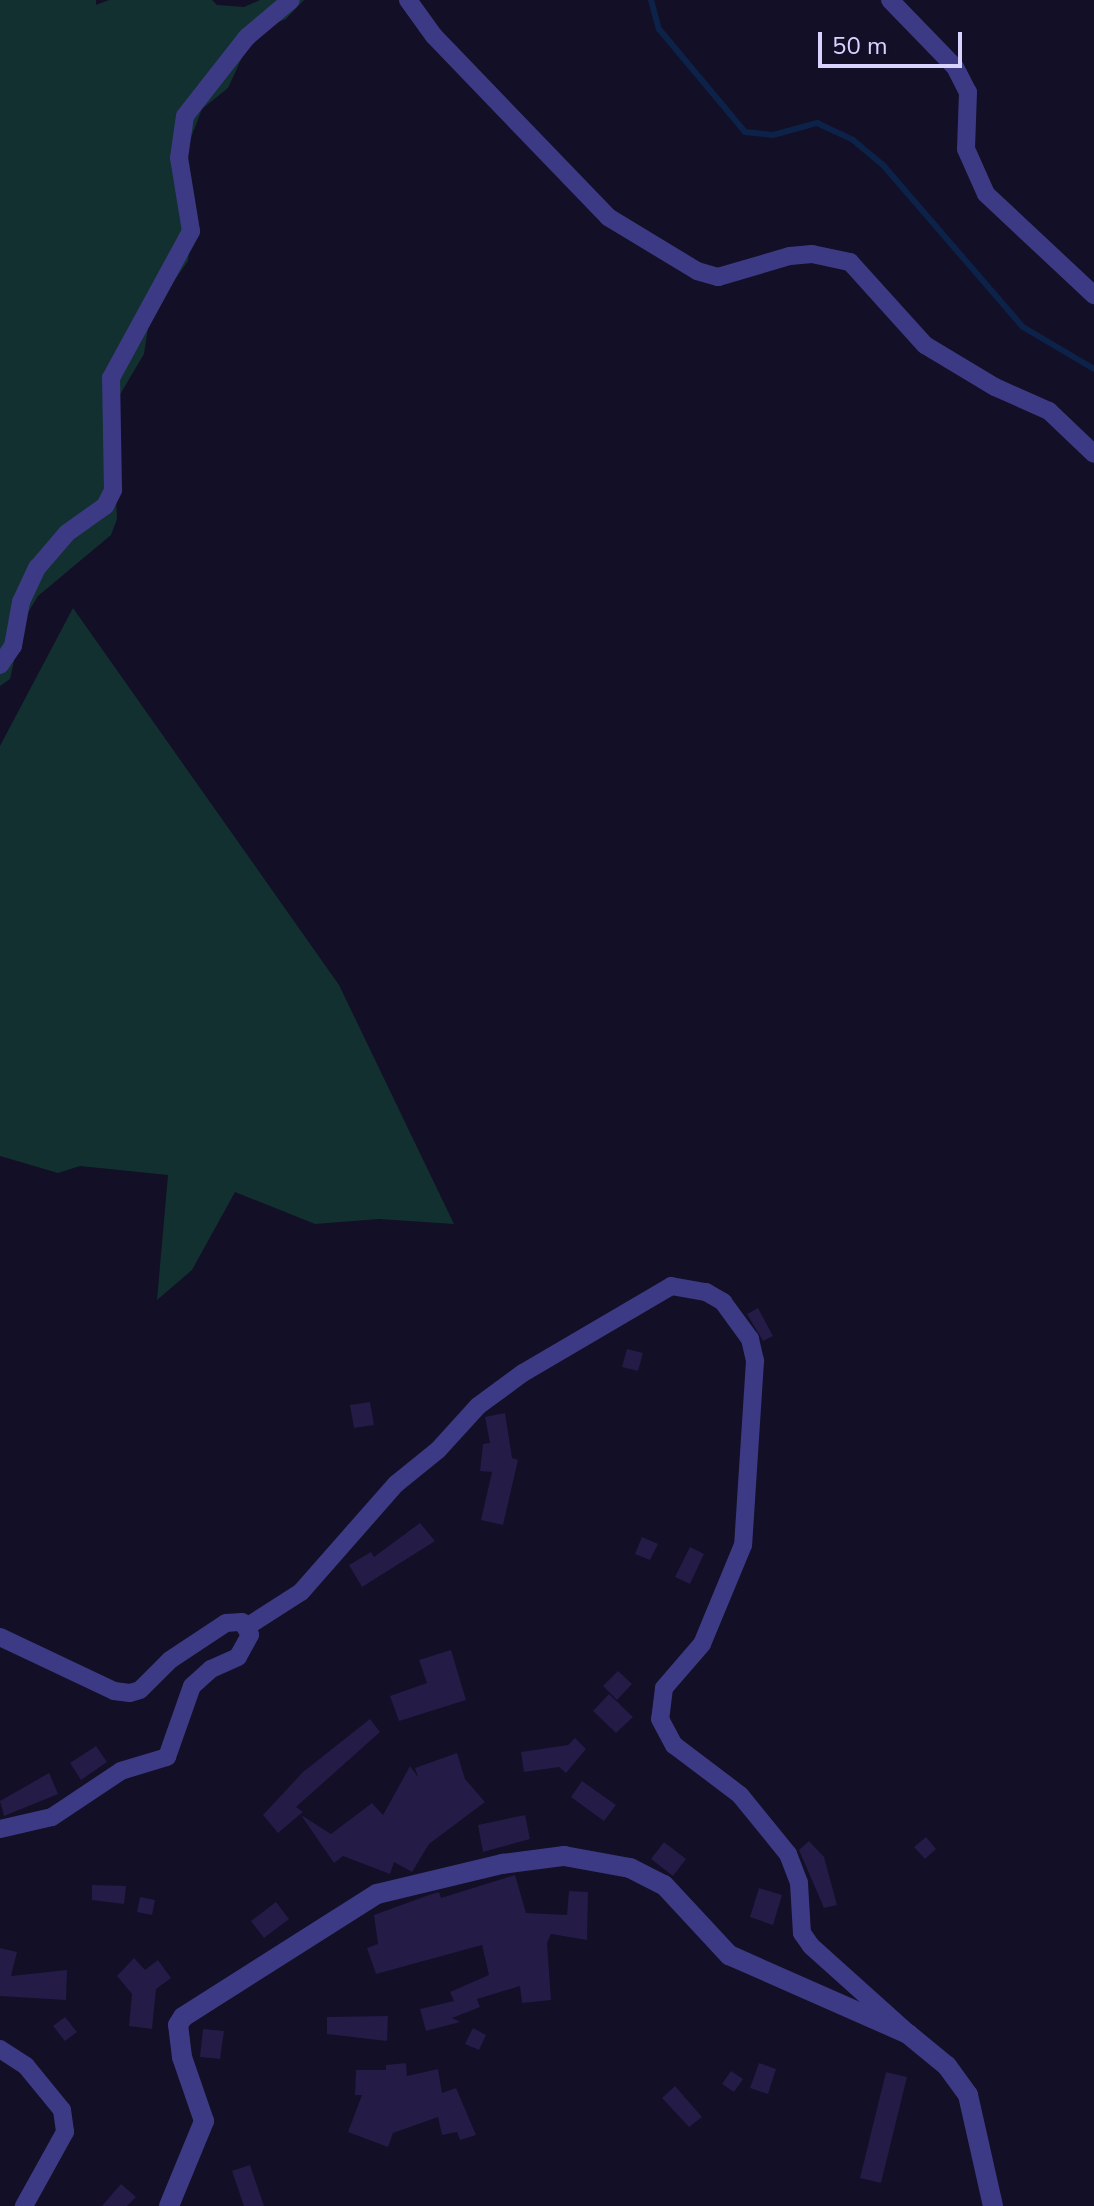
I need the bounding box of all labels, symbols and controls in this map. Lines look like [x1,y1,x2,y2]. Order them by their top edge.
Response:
scale bar [822,16,966,66]
text: 50 m [832,30,888,62]

